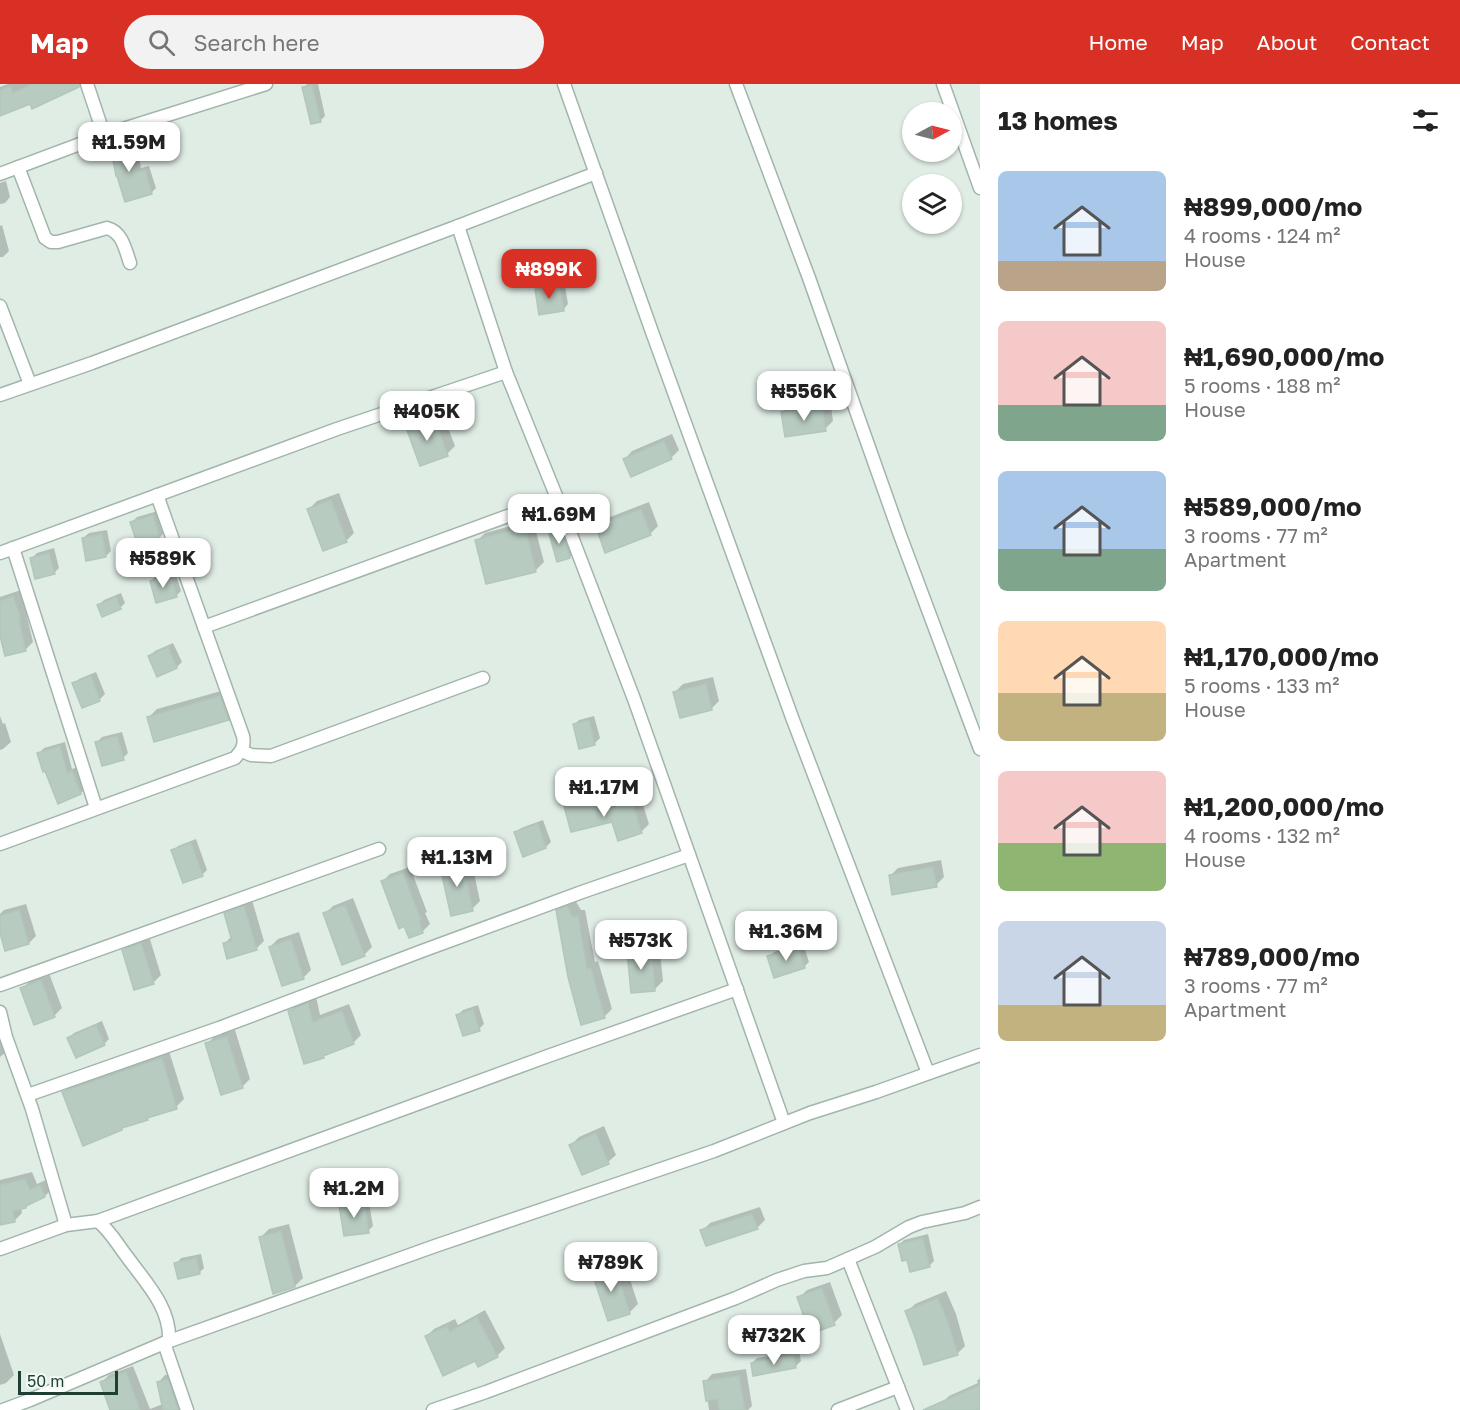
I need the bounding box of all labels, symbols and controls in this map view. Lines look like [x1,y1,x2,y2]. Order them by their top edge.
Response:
search box [124,15,544,69]
text: Map [30,26,88,59]
icon: search [145,26,178,59]
text: Search here [193,29,319,56]
text: Home [1088,29,1148,55]
text: Map [1181,29,1224,55]
text: About [1257,29,1317,55]
text: Contact [1350,29,1430,55]
north arrow [902,102,962,162]
map controls [902,102,962,234]
icon: filters [1409,104,1442,137]
text: 13 homes [998,105,1118,136]
pin: ₦1.59M [80,122,178,173]
text: ₦1.59M [92,129,166,153]
button: layers [902,174,962,234]
text: ₦899,000/mo [1184,191,1362,222]
icon: home [1046,195,1118,267]
text: 4 rooms · 124 m² [1184,223,1341,247]
text: House [1184,247,1246,271]
pin: ₦899K [507,249,591,300]
text: ₦899K [515,256,583,280]
text: ₦1,690,000/mo [1184,341,1384,372]
icon: home [1046,345,1118,417]
pin: ₦556K [762,371,846,422]
text: 5 rooms · 188 m² [1184,373,1341,397]
text: ₦556K [771,378,837,402]
pin: ₦405K [385,391,469,442]
text: House [1184,397,1246,421]
text: ₦405K [394,398,460,422]
text: ₦589,000/mo [1184,491,1362,522]
pin: ₦1.69M [510,494,608,545]
icon: home [1046,495,1118,567]
text: ₦1.69M [522,501,596,525]
text: 3 rooms · 77 m² [1184,523,1328,547]
pin: ₦589K [121,538,205,589]
text: ₦589K [130,545,196,569]
text: Apartment [1184,547,1287,571]
text: ₦1,170,000/mo [1184,641,1379,672]
icon: home [1046,645,1118,717]
text: 5 rooms · 133 m² [1184,673,1340,697]
text: House [1184,697,1246,721]
pin: ₦1.17M [555,767,653,818]
text: ₦1.17M [569,774,639,798]
text: ₦1,200,000/mo [1184,791,1384,822]
icon: home [1046,795,1118,867]
text: 4 rooms · 132 m² [1184,823,1340,847]
pin: ₦1.13M [408,837,506,888]
text: ₦1.13M [421,844,493,868]
text: House [1184,847,1246,871]
pin: ₦1.36M [737,911,835,962]
text: ₦1.36M [749,918,823,942]
pin: ₦573K [599,920,683,971]
text: ₦573K [609,927,673,951]
text: ₦789,000/mo [1184,941,1360,972]
icon: home [1046,945,1118,1017]
text: 3 rooms · 77 m² [1184,973,1328,997]
text: Apartment [1184,997,1287,1021]
pin: ₦1.2M [312,1168,396,1219]
text: ₦1.2M [323,1175,385,1199]
pin: ₦789K [569,1242,653,1293]
text: ₦789K [578,1249,644,1273]
pin: ₦732K [732,1315,816,1366]
text: ₦732K [742,1322,806,1346]
scale bar [18,1368,118,1396]
text: 50 m [27,1371,64,1391]

